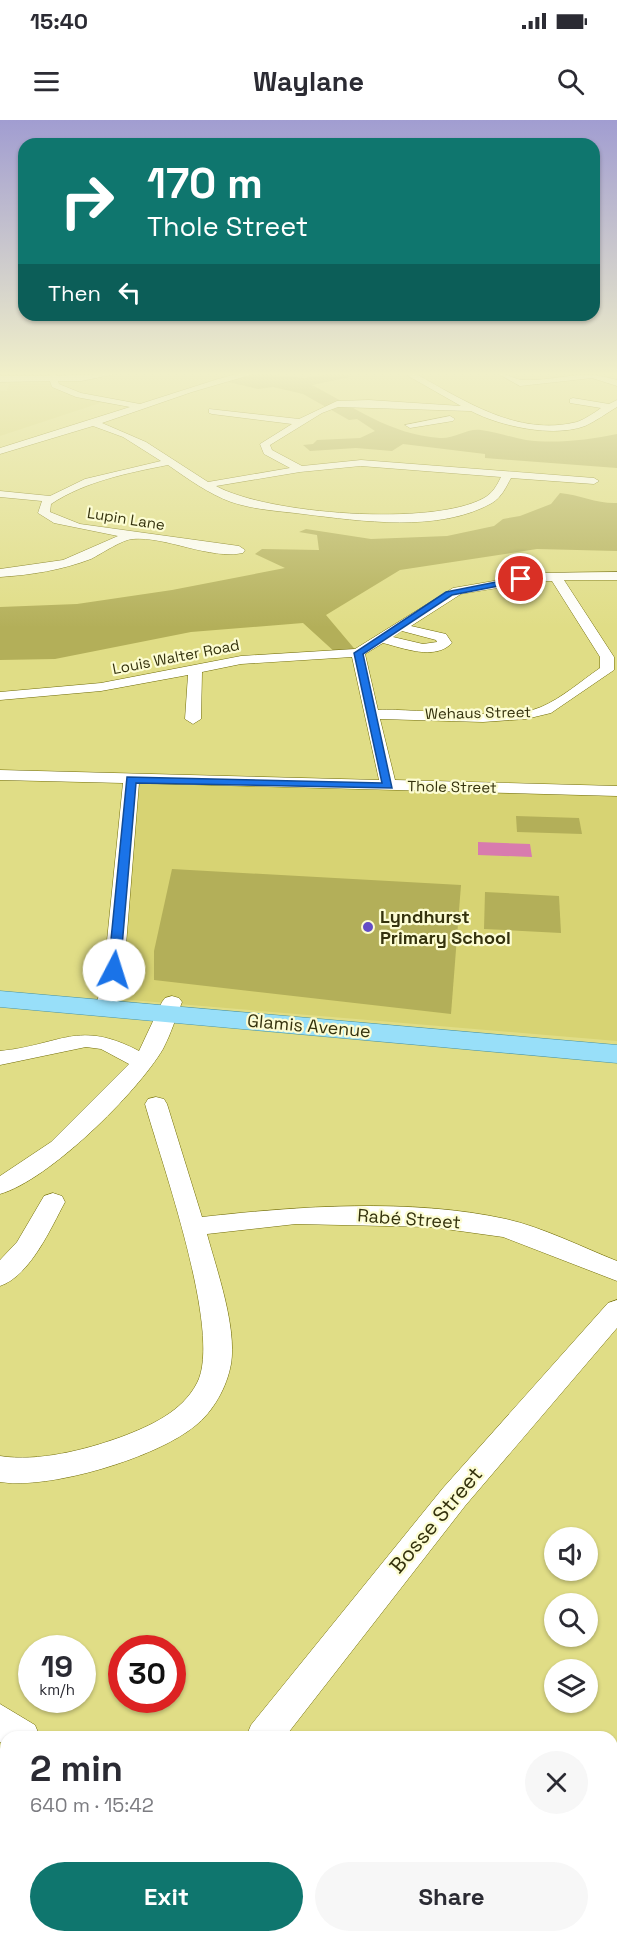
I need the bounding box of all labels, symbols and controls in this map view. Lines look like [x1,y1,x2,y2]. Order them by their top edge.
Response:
text: 15:40 [30,7,88,35]
text: Waylane [253,64,364,99]
icon: menu [30,65,63,98]
icon: search [554,65,587,98]
text: 170 m [147,157,263,210]
icon: right [48,162,126,240]
text: Thole Street [147,209,308,244]
icon: left [113,276,146,309]
text: Then [48,279,101,307]
street label: Lupin Lane [86,503,166,534]
pin [495,553,546,604]
icon: arrive [504,562,537,595]
street label: Louis Walter Road [111,635,241,678]
street label: Wehaus Street [425,702,531,723]
street label: Thole Street [407,776,497,797]
place label: Lyndhurst Primary School [380,905,511,949]
marker: Lyndhurst Primary School [361,920,375,934]
position arrow [82,938,146,1002]
street label: Glamis Avenue [246,1009,372,1042]
street label: Rabé Street [357,1203,462,1234]
street label: Bosse Street [383,1461,488,1579]
map controls [544,1527,598,1713]
button: sound [544,1527,598,1581]
button: search [544,1593,598,1647]
speed limit sign: 30 [108,1635,186,1713]
text: 19 [41,1647,73,1686]
button: layers [544,1659,598,1713]
text: km/h [39,1680,75,1699]
text: 2 min [30,1746,123,1792]
button: close [525,1751,588,1814]
text: 640 m · 15:42 [30,1792,154,1818]
button: Exit [30,1862,303,1931]
button: Share [315,1862,588,1931]

